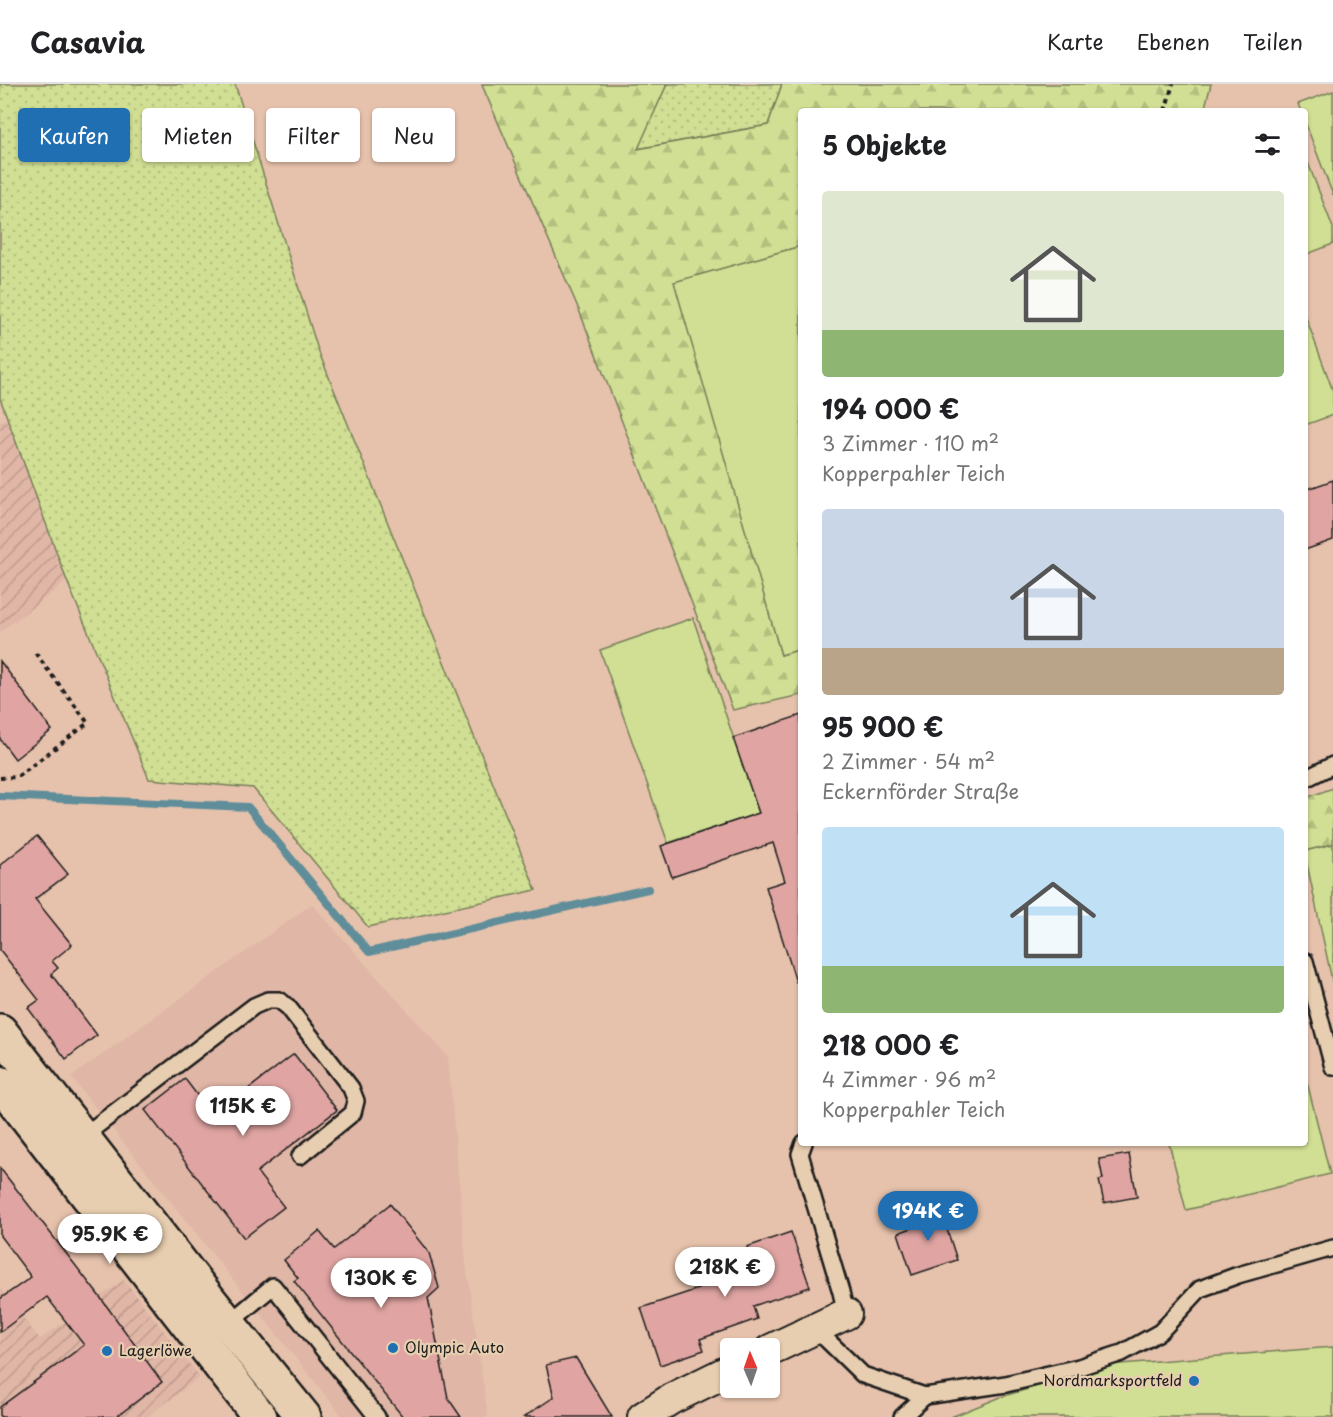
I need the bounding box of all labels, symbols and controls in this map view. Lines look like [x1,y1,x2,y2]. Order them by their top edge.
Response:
text: Casavia [30,20,145,63]
text: Karte [1047,25,1104,57]
text: Ebenen [1137,25,1210,57]
text: Teilen [1243,25,1303,57]
chip: Kaufen [18,108,130,162]
chip: Mieten [142,108,254,162]
chip: Filter [266,108,360,162]
chip: Neu [372,108,455,162]
text: 5 Objekte [822,125,947,164]
icon: filters [1251,128,1284,161]
icon: home [999,230,1107,338]
text: 194 000 € [822,389,959,428]
text: 3 Zimmer · 110 m² [822,428,999,458]
text: Kopperpahler Teich [822,458,1005,488]
icon: home [999,548,1107,656]
text: 95 900 € [822,707,944,746]
text: 2 Zimmer · 54 m² [822,746,995,776]
text: Eckernförder Straße [822,776,1019,806]
icon: home [999,866,1107,974]
text: 218 000 € [822,1025,959,1064]
text: 4 Zimmer · 96 m² [822,1064,996,1094]
pin: 115K € [194,1086,292,1137]
text: 115K € [210,1090,276,1120]
text: Kopperpahler Teich [822,1094,1005,1124]
pin: 194K € [879,1191,977,1242]
text: 194K € [892,1195,964,1225]
pin: 95.9K € [55,1214,165,1265]
text: 95.9K € [71,1218,149,1248]
pin: 218K € [676,1247,774,1298]
text: 218K € [689,1251,761,1281]
pin: 130K € [332,1258,430,1309]
text: 130K € [345,1262,417,1292]
place label: Olympic Auto [405,1335,504,1358]
place label: Lagerlöwe [119,1338,192,1361]
north arrow [720,1338,780,1398]
map controls [720,1338,780,1398]
marker: Olympic Auto [386,1341,400,1355]
marker: Lagerlöwe [100,1344,114,1358]
place label: Nordmarksportfeld [1043,1368,1182,1391]
marker: Nordmarksportfeld [1187,1374,1201,1388]

